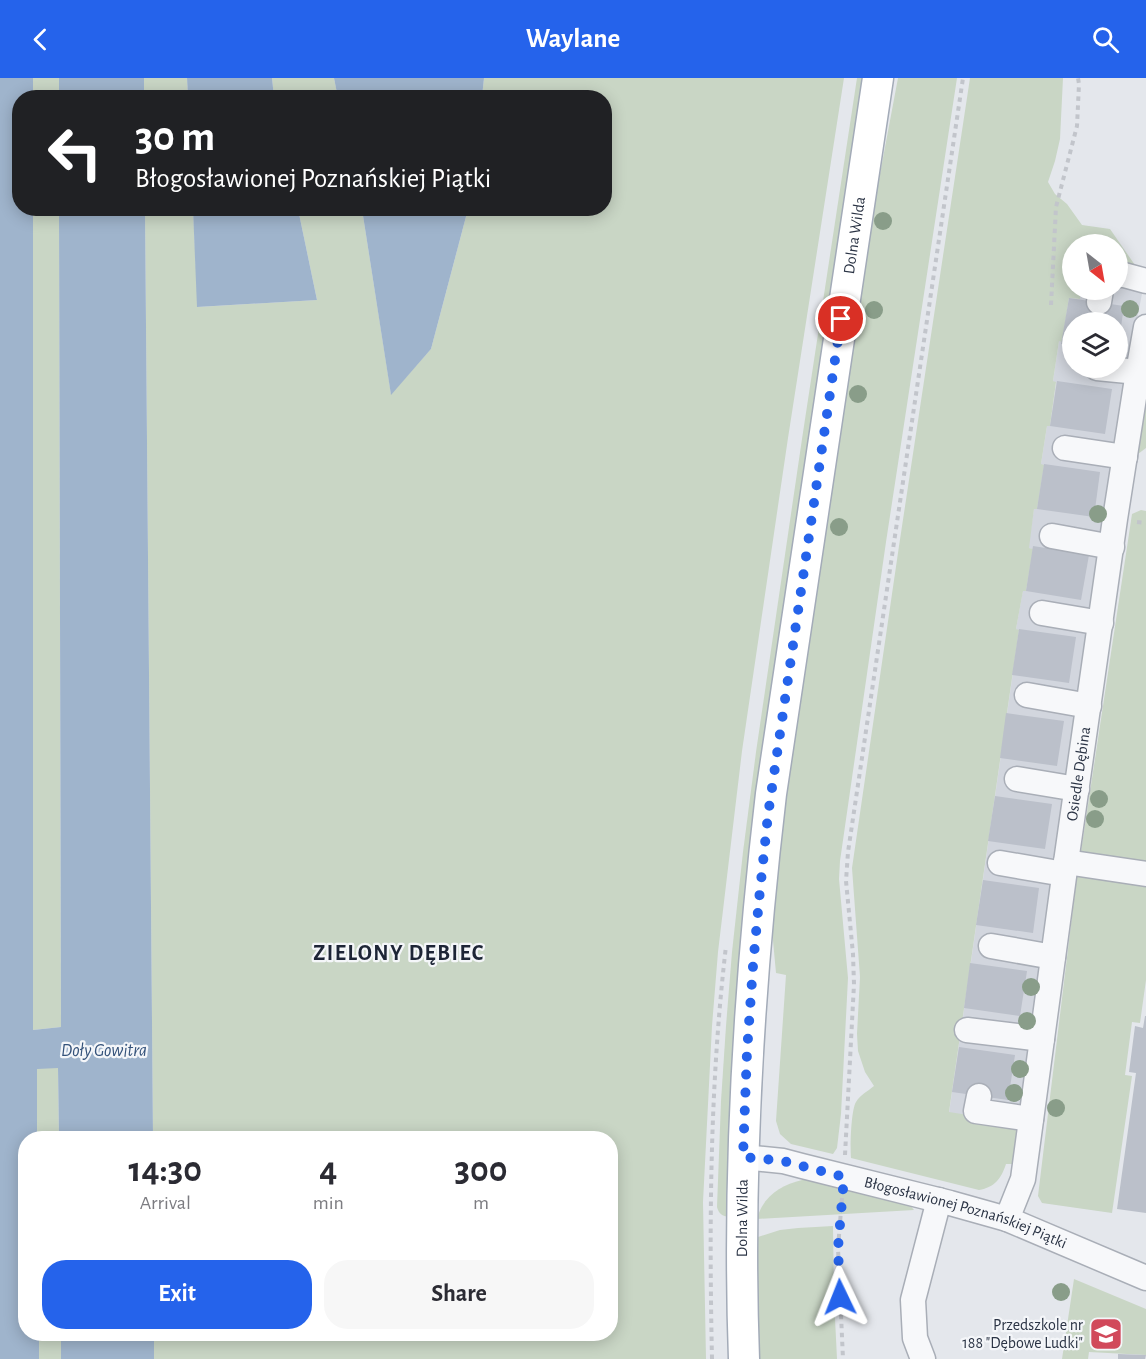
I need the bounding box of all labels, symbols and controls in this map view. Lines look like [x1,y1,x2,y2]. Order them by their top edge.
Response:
icon: back [24,23,57,56]
icon: search [1089,23,1122,56]
text: Waylane [526,25,620,52]
icon: left [36,114,114,192]
text: 30 m [135,116,215,158]
text: Błogosławionej Poznańskiej Piątki [135,165,491,192]
street label: Dolna Wilda [841,196,868,275]
north arrow [1062,234,1128,300]
map controls [1062,234,1128,378]
pin [815,293,866,344]
icon: arrive [824,302,857,335]
button: layers [1062,312,1128,378]
street label: Osiedle Dębina [1064,726,1093,822]
district label: ZIELONY DĘBIEC [313,942,485,965]
water label: Doły Gowitra [61,1042,147,1060]
text: 14:30 [129,1152,202,1188]
text: 4 [319,1152,337,1188]
text: 300 [454,1152,507,1188]
street label: Błogosławionej Poznańskiej Piątki [863,1174,1069,1251]
street label: Dolna Wilda [734,1179,751,1257]
text: Arrival [140,1193,191,1213]
text: min [313,1193,344,1213]
text: m [473,1193,489,1213]
button: Exit [42,1260,312,1329]
button: Share [324,1260,594,1329]
position arrow [808,1265,872,1329]
school or university icon: Przedszkole nr 188 "Dębowe Ludki" [1088,1316,1124,1352]
place label: Przedszkole nr 188 "Dębowe Ludki" [962,1317,1084,1351]

